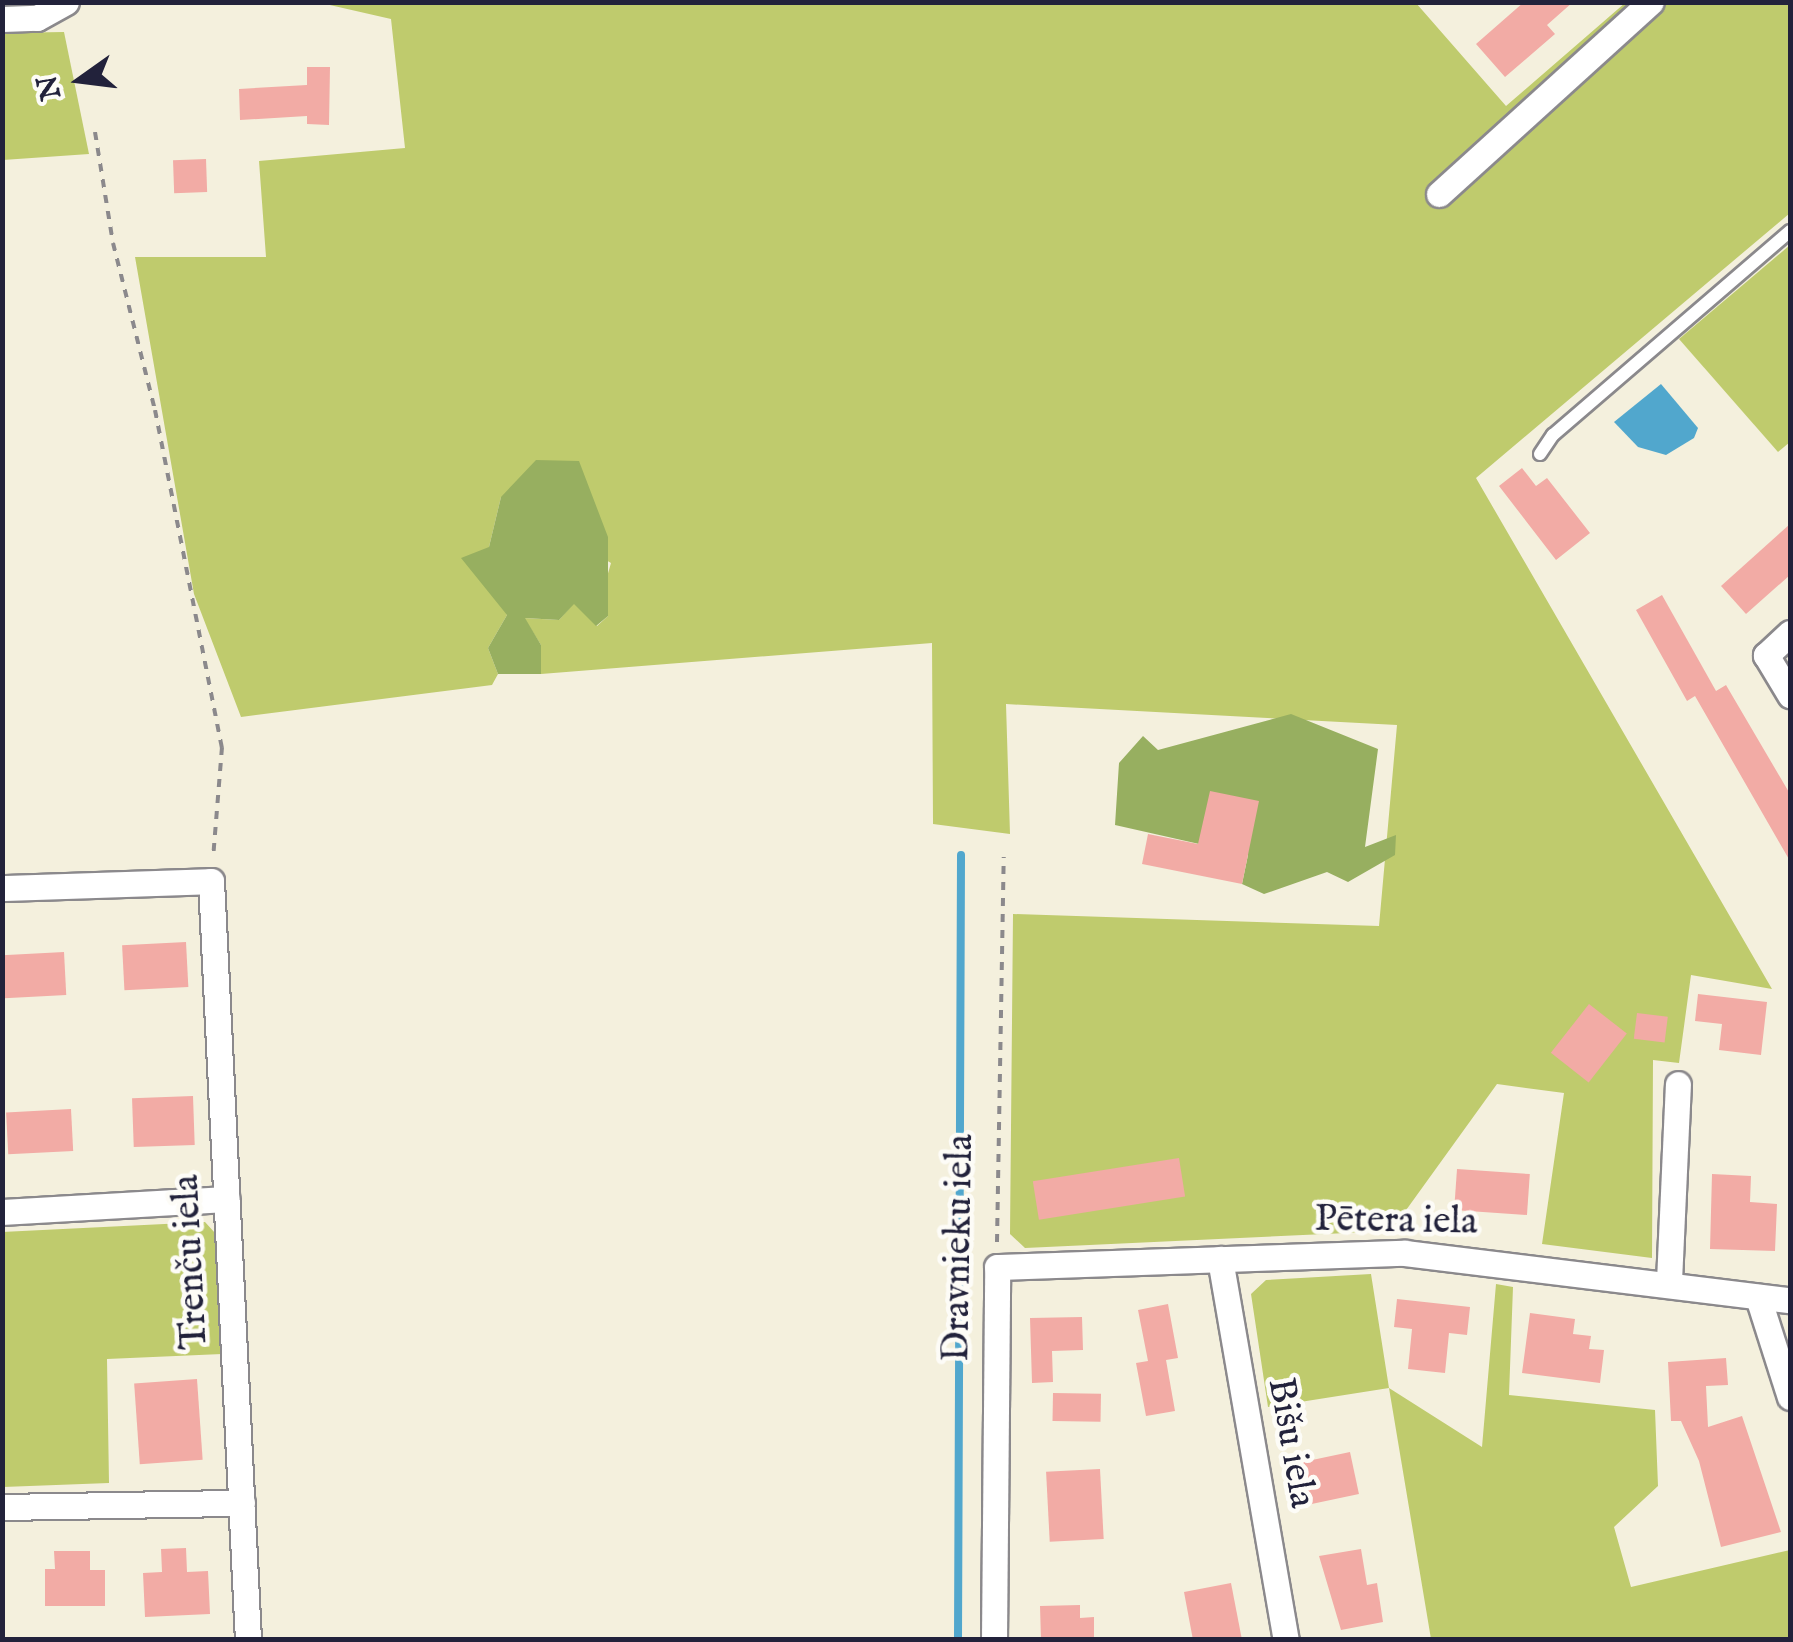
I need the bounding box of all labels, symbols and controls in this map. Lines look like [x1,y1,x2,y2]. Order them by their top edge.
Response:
north arrow [30,30,130,130]
text: N [30,71,70,103]
street label: Dravnieku iela [935,1134,985,1362]
street label: Trenču iela [165,1173,219,1351]
street label: Pētera iela [1314,1198,1478,1246]
street label: Bišu iela [1256,1375,1324,1511]

